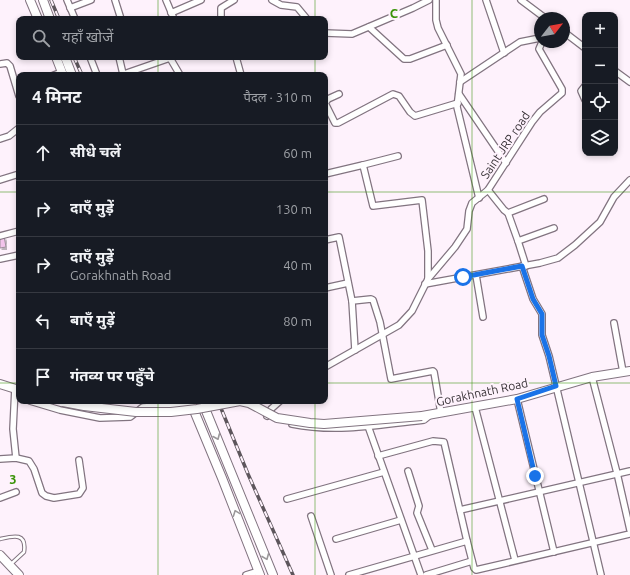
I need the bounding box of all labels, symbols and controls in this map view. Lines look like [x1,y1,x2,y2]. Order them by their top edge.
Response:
text: C [390,6,399,20]
north arrow [534,12,570,48]
map controls [582,12,618,156]
button: + [582,12,618,48]
search box [16,16,328,60]
icon: search [30,27,52,49]
text: यहाँ खोजें [62,28,113,45]
button: − [582,48,618,84]
button: locate [582,84,618,120]
text: 4 मिनट [32,87,81,106]
text: पैदल · 310 m [244,90,312,104]
street label: Saint JRP road [478,109,532,181]
button: layers [582,120,618,156]
icon: ahead [32,142,54,164]
text: सीधे चलें [70,143,121,160]
text: 60 m [283,146,312,160]
icon: right [32,198,54,220]
text: दाएँ मुड़ें [70,199,114,216]
text: 130 m [276,202,312,216]
text: दाएँ मुड़ें [70,248,114,265]
icon: right [32,254,54,276]
text: 40 m [283,258,312,272]
text: Gorakhnath Road [70,268,171,282]
route start [454,268,472,286]
icon: left [32,310,54,332]
text: बाएँ मुड़ें [70,311,115,328]
text: 80 m [283,314,312,328]
icon: arrive [32,366,54,388]
text: गंतव्य पर पहुँचे [70,367,154,384]
street label: Gorakhnath Road [435,376,529,408]
one-way arrow [212,433,220,441]
route end [526,467,544,485]
text: 3 [9,472,17,486]
one-way arrow [232,509,240,516]
one-way arrow [262,554,270,561]

